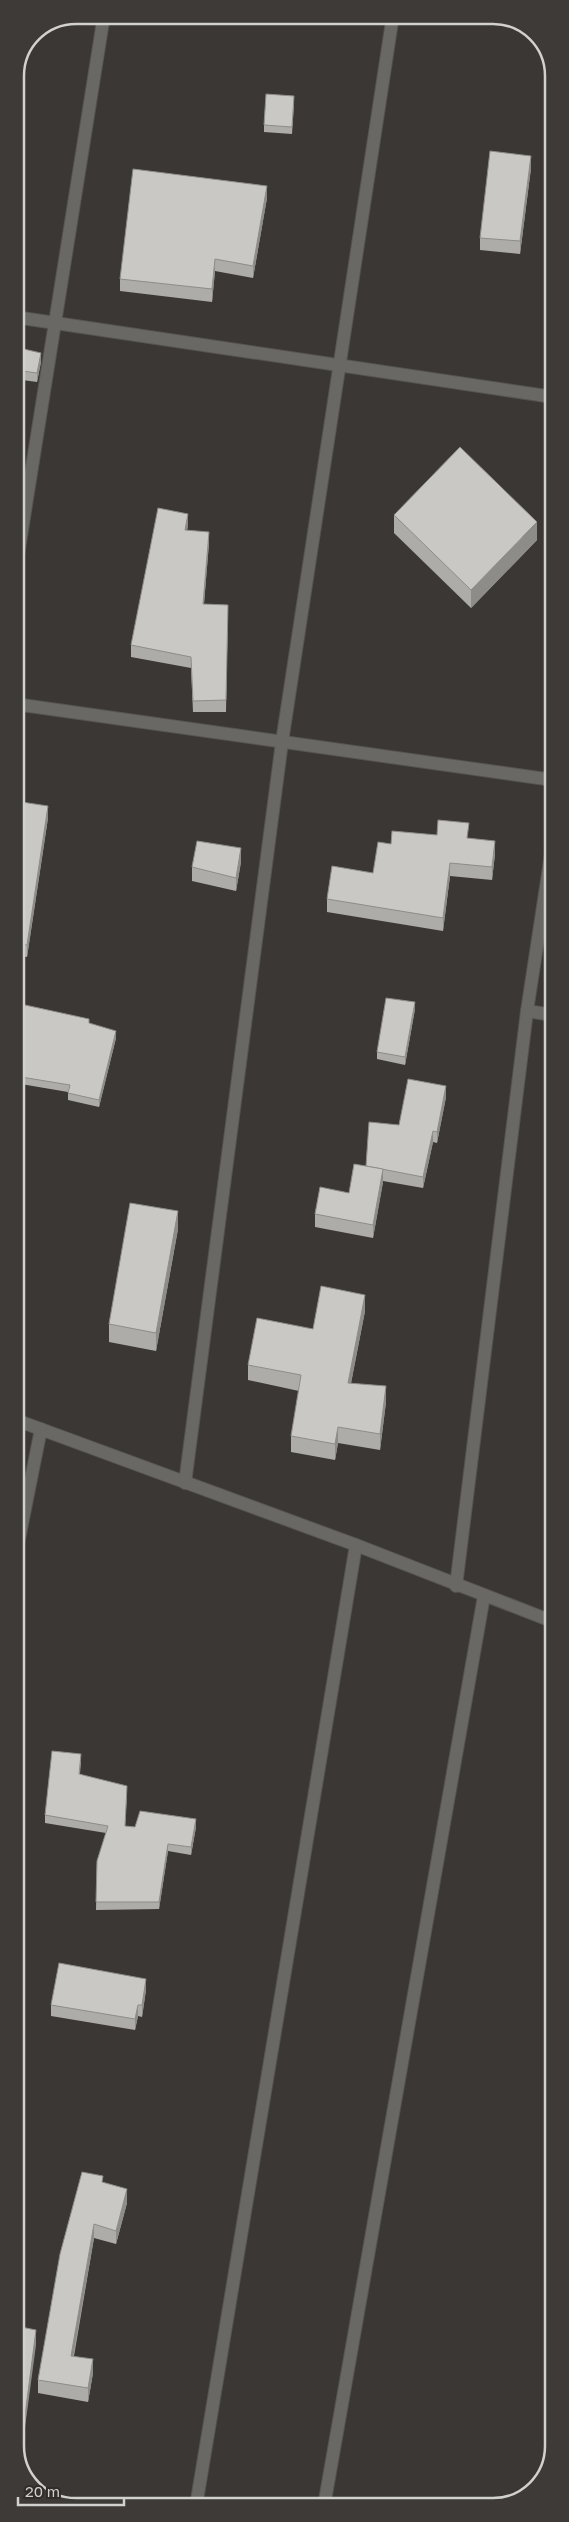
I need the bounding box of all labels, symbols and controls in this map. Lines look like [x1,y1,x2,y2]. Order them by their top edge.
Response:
scale bar [18,2474,124,2506]
text: 20 m [25,2482,60,2500]

